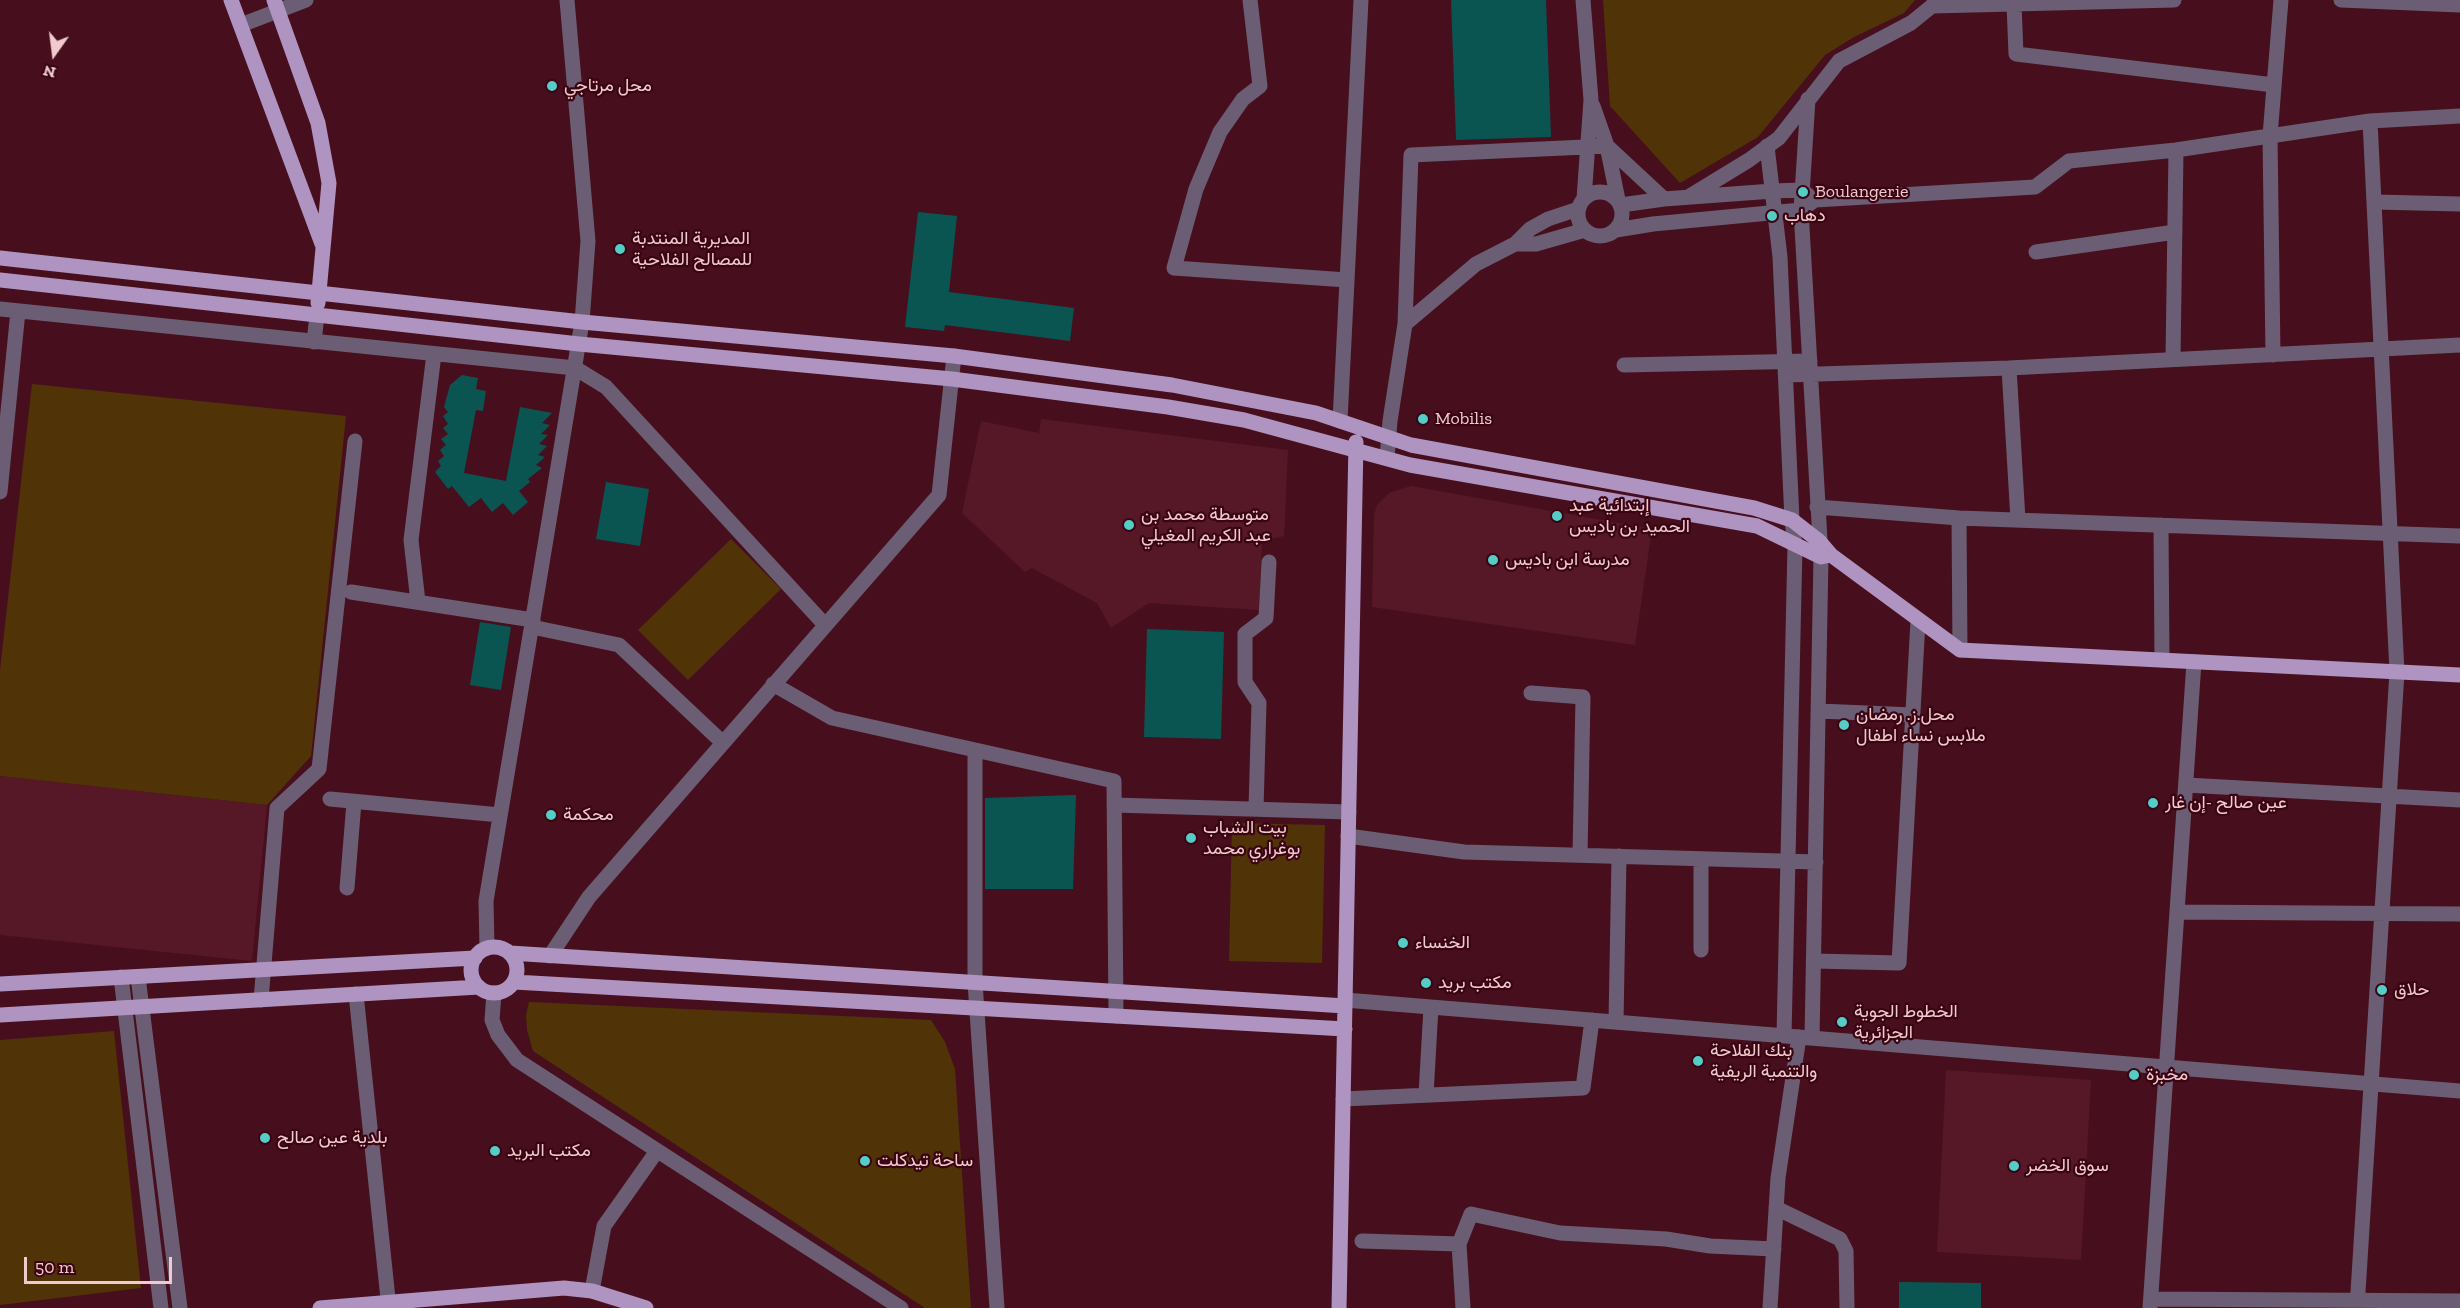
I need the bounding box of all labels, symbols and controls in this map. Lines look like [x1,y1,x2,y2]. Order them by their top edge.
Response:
north arrow [24,24,84,84]
text: N [41,61,58,83]
place label: محل مرتاجي [564,75,652,97]
marker: محل مرتاجي [545,79,559,93]
place label: Boulangerie [1815,181,1908,203]
marker: Boulangerie [1796,185,1810,199]
place label: دهاب [1784,205,1826,227]
marker: دهاب [1765,209,1779,223]
place label: المديرية المنتدبة للمصالح الفلاحية [632,228,752,270]
marker: المديرية المنتدبة للمصالح الفلاحية [613,242,627,256]
place label: Mobilis [1435,408,1492,430]
marker: Mobilis [1416,412,1430,426]
place label: إبتدائية عبد الحميد بن باديس [1569,495,1690,538]
place label: متوسطة محمد بن عبد الكريم المغيلي [1141,504,1271,546]
marker: إبتدائية عبد الحميد بن باديس [1550,509,1564,523]
marker: متوسطة محمد بن عبد الكريم المغيلي [1122,518,1136,532]
place label: مدرسة ابن باديس [1505,549,1630,571]
marker: مدرسة ابن باديس [1486,553,1500,567]
place label: محل.ز. رمضان ملابس نساء اطفال [1856,704,1986,746]
marker: محل.ز. رمضان ملابس نساء اطفال [1837,718,1851,732]
place label: عين صالح -إن غار [2165,792,2287,814]
marker: عين صالح -إن غار [2146,796,2160,810]
place label: محكمة [563,804,614,826]
marker: محكمة [544,808,558,822]
place label: بيت الشباب بوغراري محمد [1203,817,1300,860]
marker: بيت الشباب بوغراري محمد [1184,831,1198,845]
place label: الخنساء [1415,932,1470,954]
marker: الخنساء [1396,936,1410,950]
place label: مكتب بريد [1438,972,1511,994]
marker: مكتب بريد [1419,976,1433,990]
place label: حلاق [2394,979,2429,1001]
marker: حلاق [2375,983,2389,997]
place label: الخطوط الجوية الجزائرية [1854,1001,1958,1044]
marker: الخطوط الجوية الجزائرية [1835,1015,1849,1029]
place label: بنك الفلاحة والتنمية الريفية [1710,1040,1817,1082]
marker: بنك الفلاحة والتنمية الريفية [1691,1054,1705,1068]
place label: مخبزة [2146,1064,2188,1086]
marker: مخبزة [2127,1068,2141,1082]
place label: بلدية عين صالح [277,1127,388,1149]
marker: بلدية عين صالح [258,1131,272,1145]
place label: مكتب البريد [507,1140,591,1162]
marker: مكتب البريد [488,1144,502,1158]
place label: ساحة تيدكلت [877,1150,973,1172]
marker: ساحة تيدكلت [858,1154,872,1168]
place label: سوق الخضر [2026,1155,2109,1177]
marker: سوق الخضر [2007,1159,2021,1173]
scale bar [27,1245,176,1283]
text: 50 m [35,1256,74,1278]

